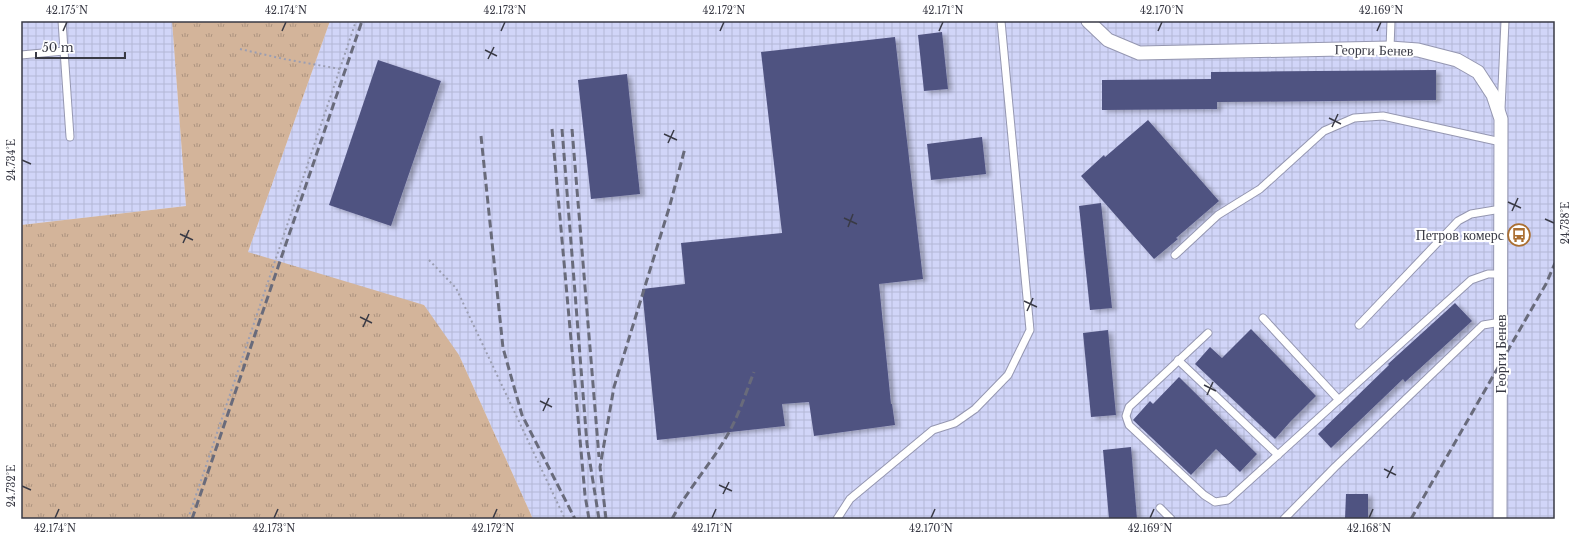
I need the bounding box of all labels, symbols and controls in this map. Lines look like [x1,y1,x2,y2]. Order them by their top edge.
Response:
text: 42.175°N [46,4,88,17]
text: 42.174°N [265,4,307,17]
text: 42.173°N [484,4,526,17]
text: 42.172°N [703,4,745,17]
text: 42.171°N [922,4,964,17]
text: 42.170°N [1140,4,1184,17]
text: 42.169°N [1359,4,1403,17]
scale bar [36,34,125,60]
text: 50 m [42,40,74,55]
street label: Георги Бенев [1334,40,1414,60]
text: 24.734°E [5,139,18,181]
text: 24.738°E [1559,202,1572,244]
bus stop icon: Петров комерс [1506,222,1532,248]
place label: Петров комерс [1416,226,1504,244]
street label: Георги Бенев [1492,314,1510,394]
text: 24.732°E [5,465,18,507]
text: 42.174°N [34,522,76,535]
text: 42.173°N [253,522,295,535]
text: 42.172°N [472,522,514,535]
text: 42.171°N [691,522,733,535]
text: 42.170°N [909,522,953,535]
text: 42.169°N [1128,522,1172,535]
text: 42.168°N [1347,522,1391,535]

